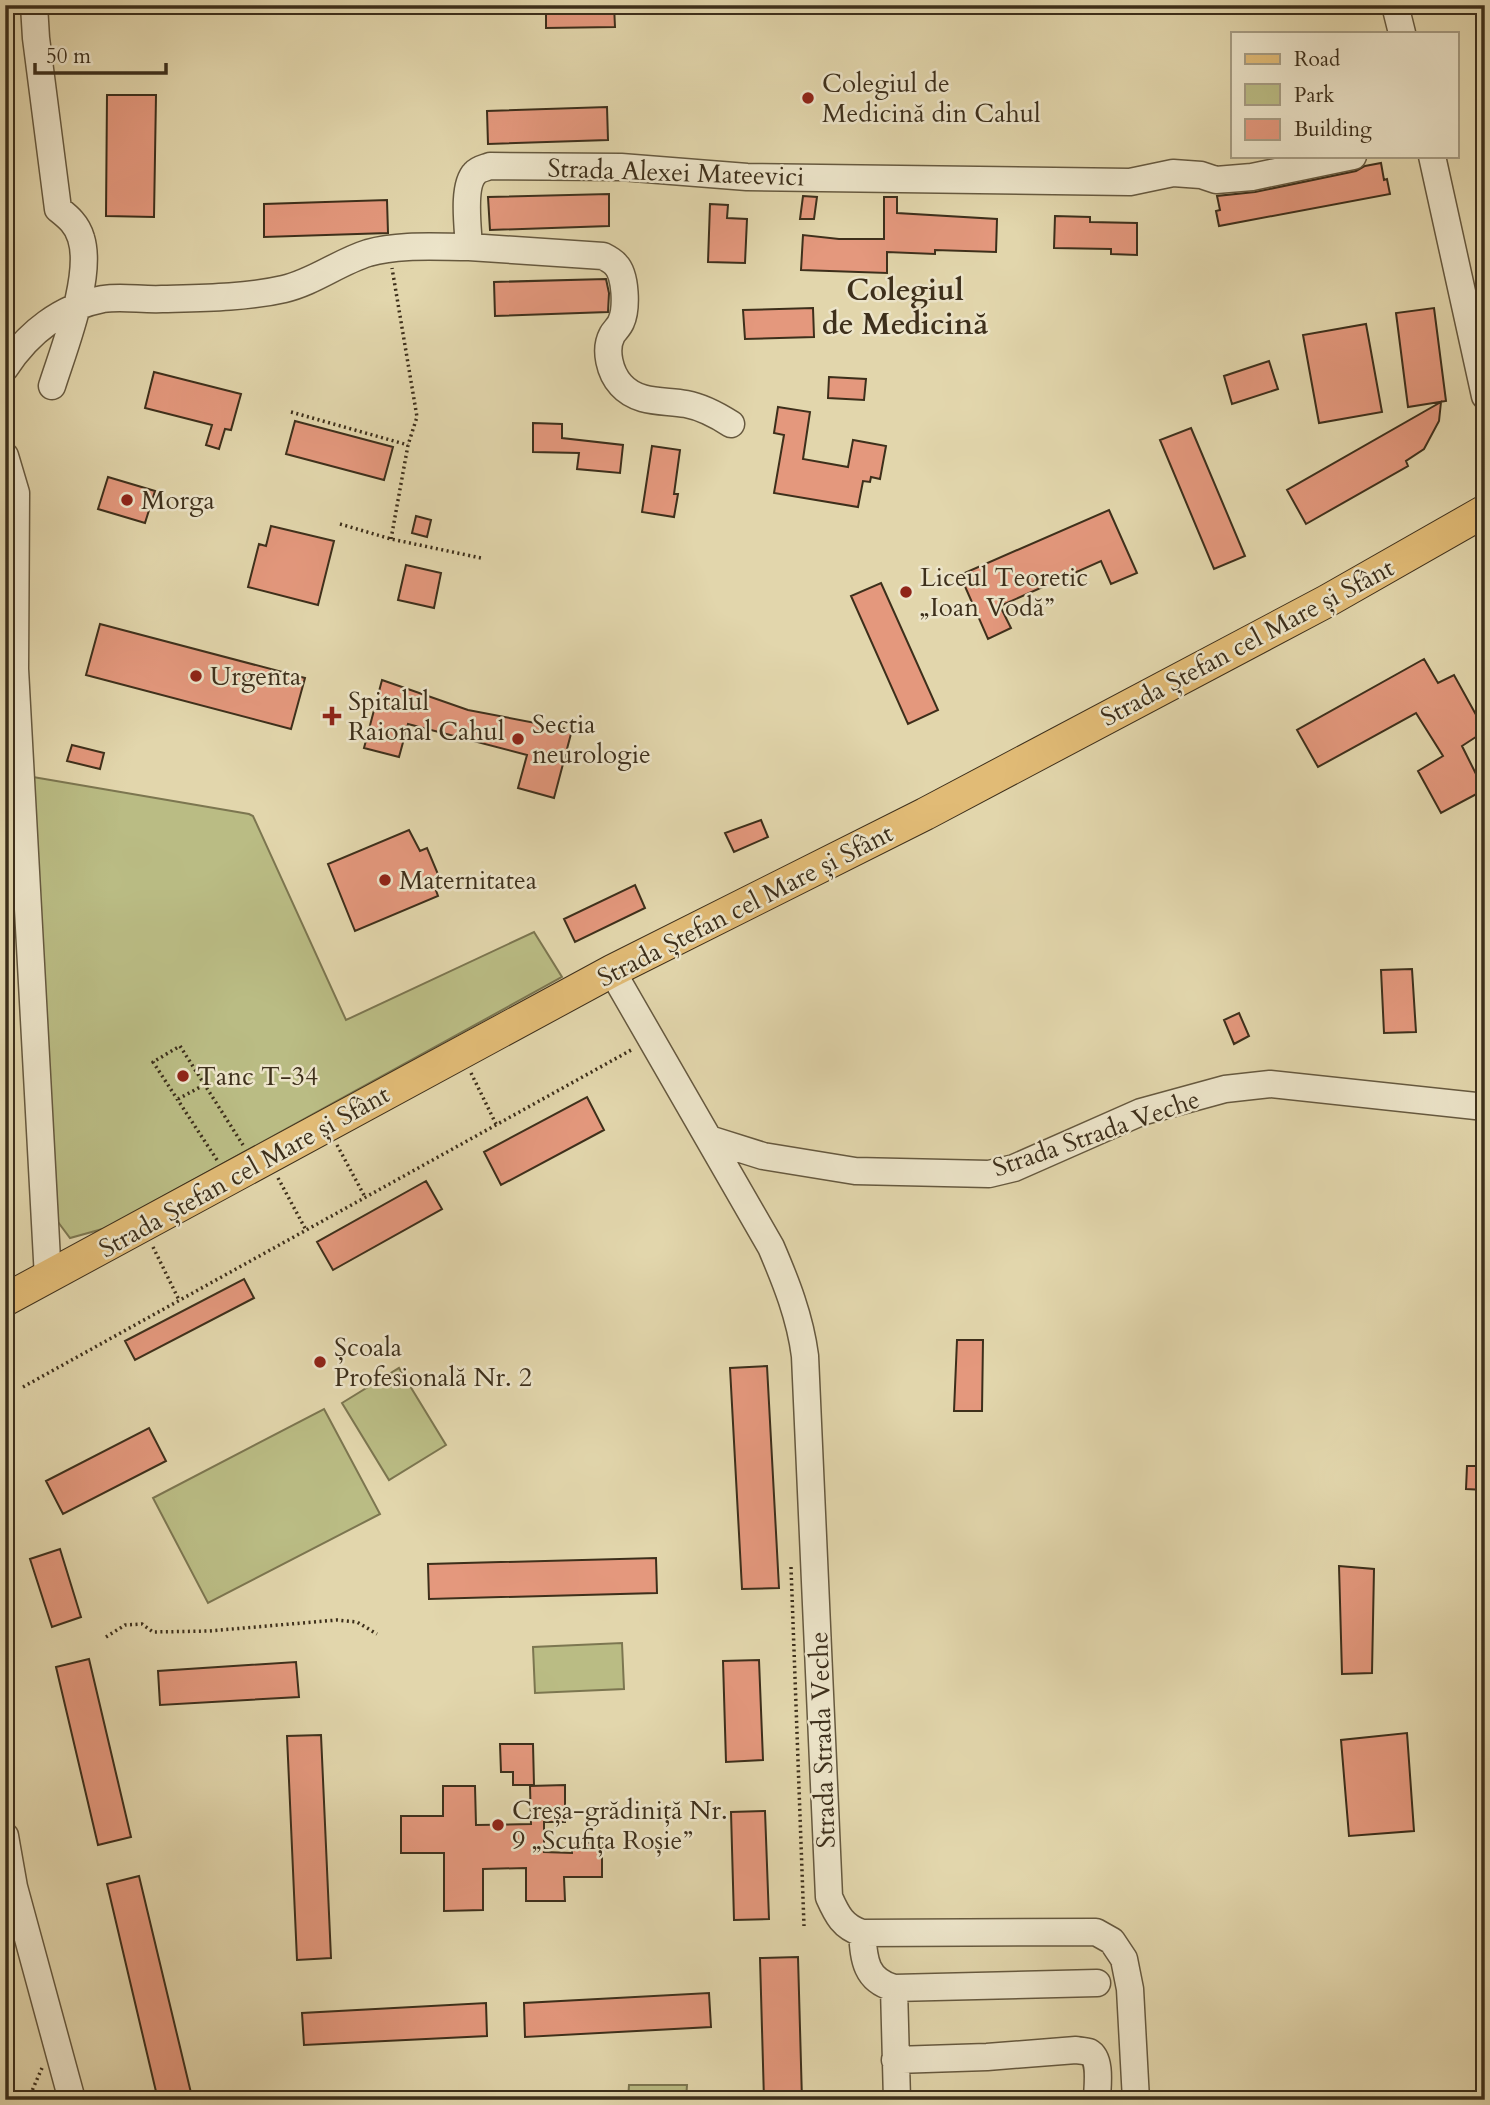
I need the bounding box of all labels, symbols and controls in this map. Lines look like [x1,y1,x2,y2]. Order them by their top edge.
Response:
scale bar [35,32,166,76]
legend [1231,32,1458,158]
text: 50 m [46,42,91,71]
text: Road [1294,45,1340,74]
place label: Colegiul de Medicină din Cahul [822,66,1041,131]
text: Park [1294,81,1335,110]
marker: Colegiul de Medicină din Cahul [800,90,816,106]
text: Building [1294,115,1372,144]
street label: Strada Alexei Mateevici [547,151,805,194]
district label: Colegiul de Medicină [822,270,988,345]
place label: Morga [141,483,215,518]
marker: Morga [119,492,135,508]
street label: Strada Ștefan cel Mare și Sfânt [1094,550,1400,735]
place label: Liceul Teoretic „Ioan Vodă” [920,560,1088,625]
marker: Liceul Teoretic „Ioan Vodă” [898,584,914,600]
place label: Urgenta [210,659,301,694]
marker: Urgenta [188,668,204,684]
place label: Spitalul Raional Cahul [348,684,505,749]
marker: Spitalul Raional Cahul [322,706,342,726]
place label: Sectia neurologie [532,707,651,772]
marker: Sectia neurologie [510,731,526,747]
street label: Strada Ștefan cel Mare și Sfânt [591,816,899,995]
place label: Maternitatea [399,863,537,898]
marker: Maternitatea [377,872,393,888]
place label: Tanc T-34 [197,1059,318,1094]
marker: Tanc T-34 [175,1068,191,1084]
street label: Strada Ștefan cel Mare și Sfânt [93,1077,396,1266]
street label: Strada Strada Veche [988,1082,1204,1185]
place label: Școala Profesională Nr. 2 [334,1330,532,1395]
marker: Școala Profesională Nr. 2 [312,1354,328,1370]
street label: Strada Strada Veche [801,1631,844,1849]
place label: Creșa-grădiniță Nr. 9 „Scufița Roșie” [512,1793,728,1858]
marker: Creșa-grădiniță Nr. 9 „Scufița Roșie” [490,1817,506,1833]

